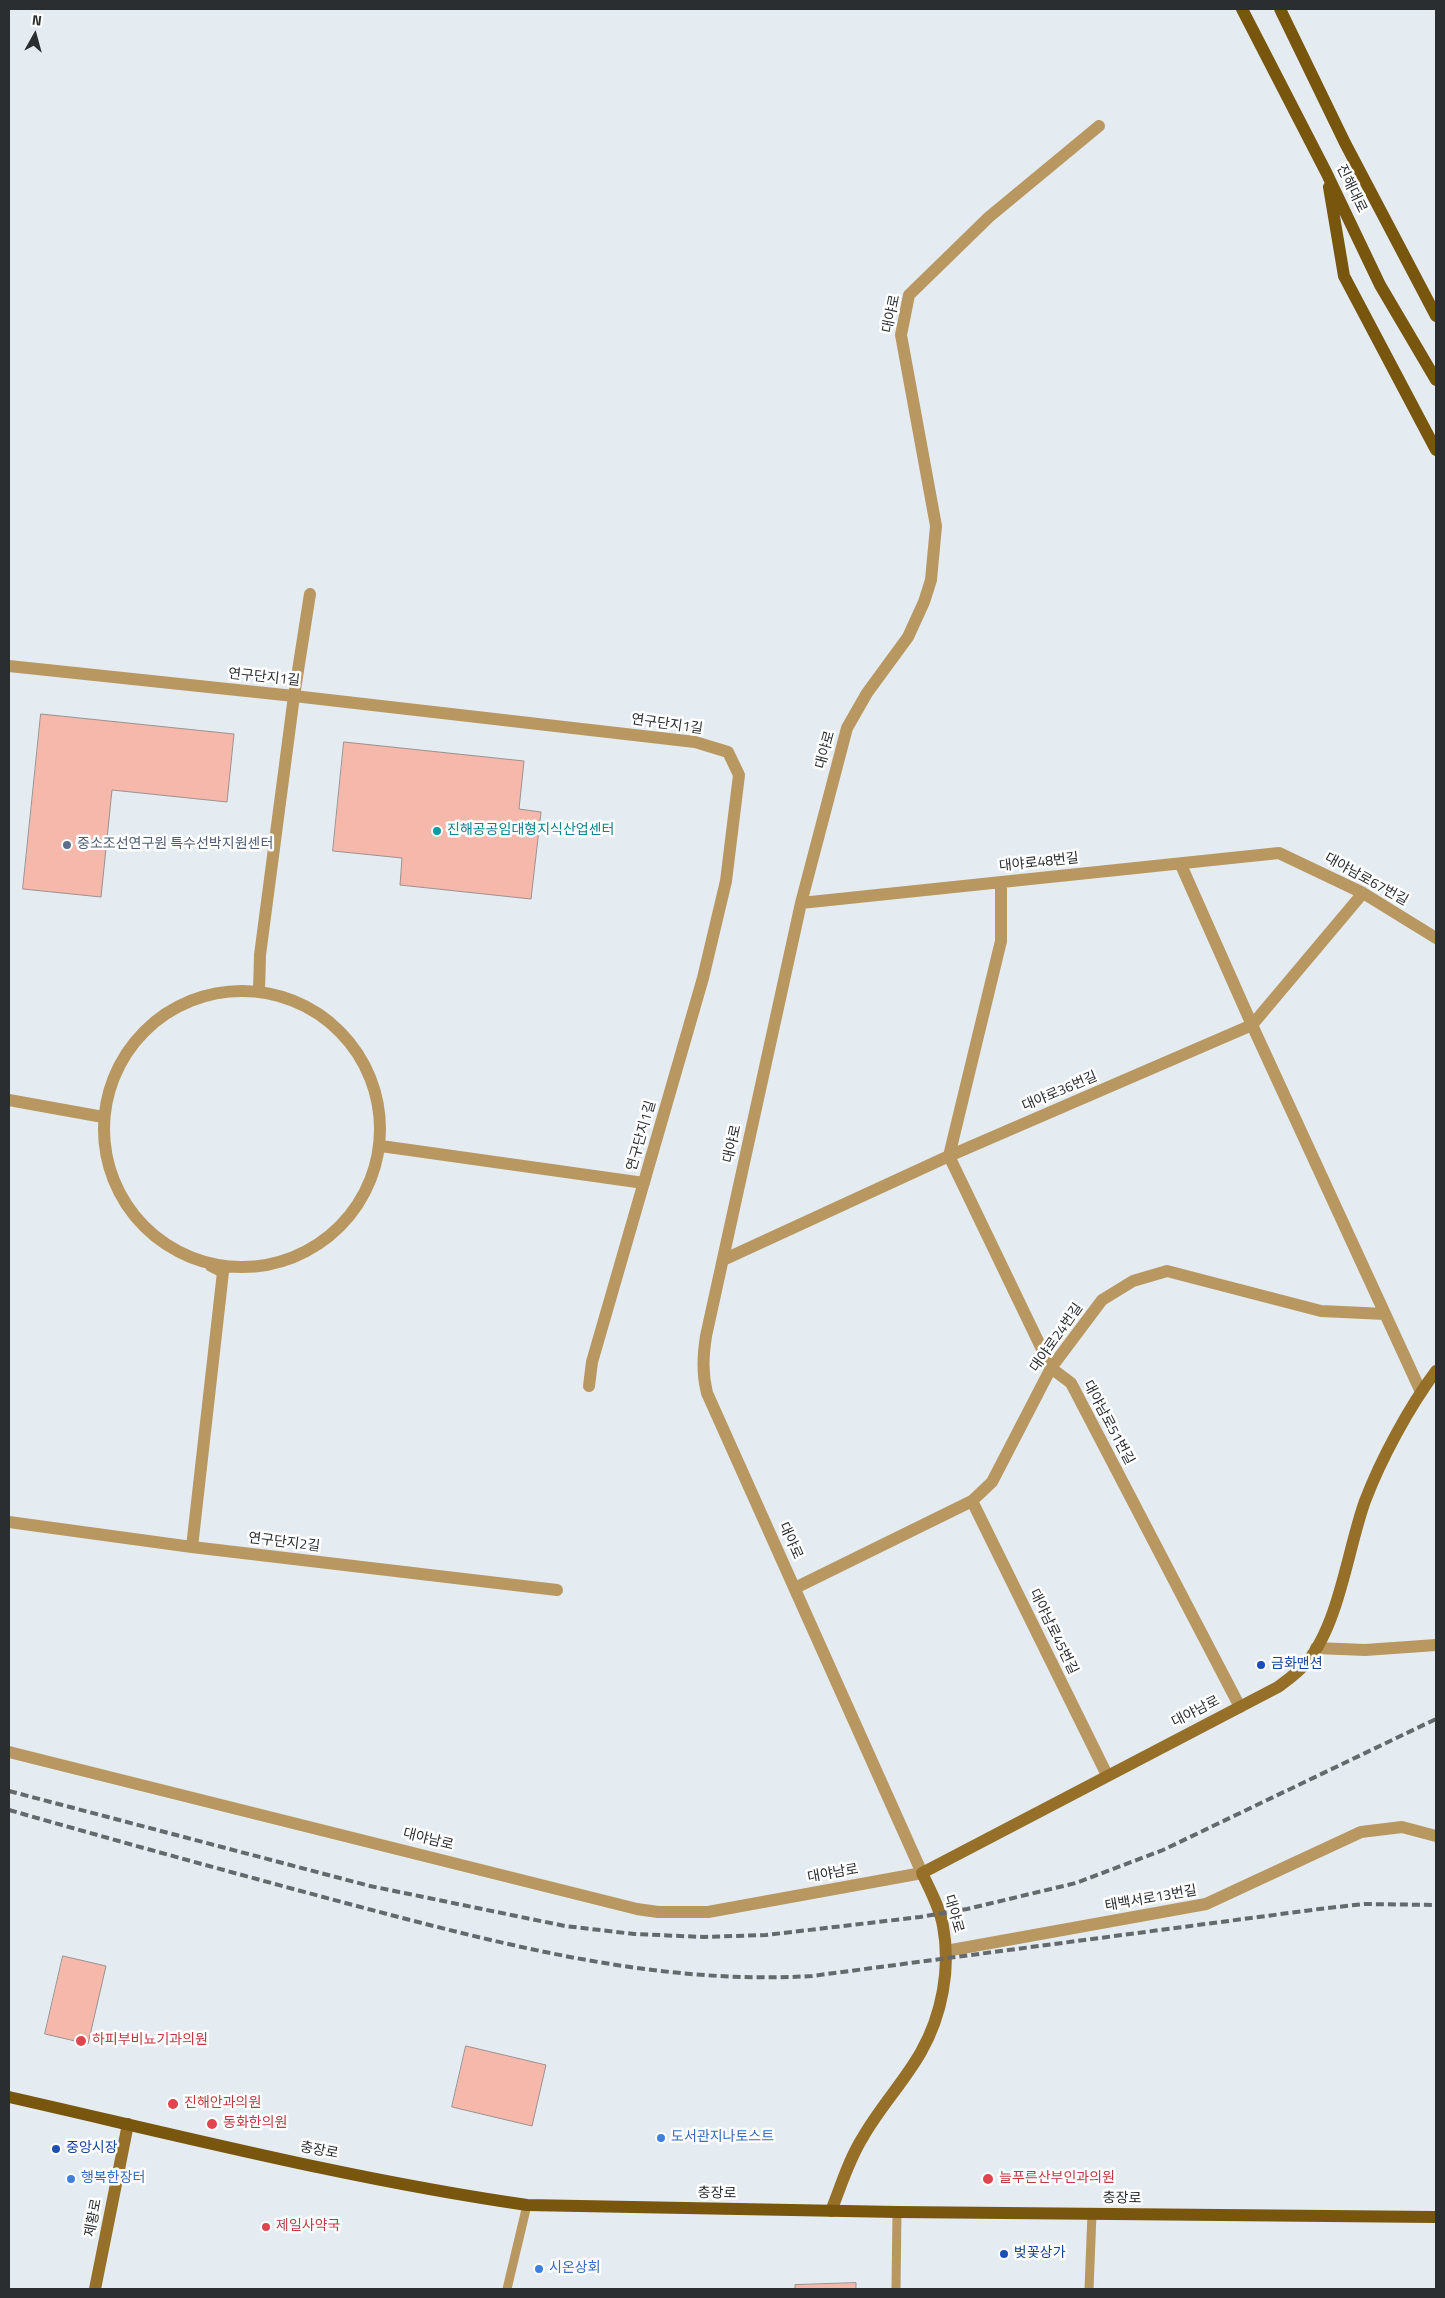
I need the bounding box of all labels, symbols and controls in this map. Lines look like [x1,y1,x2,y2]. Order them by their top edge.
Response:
text: N [31,9,43,31]
north arrow [10,10,60,60]
street label: 진해대로 [1332,162,1370,216]
street label: 대야로 [880,293,904,335]
street label: 연구단지1길 [227,666,301,690]
street label: 연구단지1길 [630,712,704,738]
street label: 대야로 [813,729,839,771]
place label: 진해공공임대형지식산업센터 [447,823,614,839]
marker: 진해공공임대형지식산업센터 [431,825,443,837]
place label: 중소조선연구원 특수선박지원센터 [77,837,273,853]
marker: 중소조선연구원 특수선박지원센터 [61,839,73,851]
street label: 대야로48번길 [998,850,1080,876]
street label: 대야남로67번길 [1321,850,1411,910]
street label: 대야로36번길 [1020,1069,1100,1115]
street label: 연구단지1길 [624,1099,660,1173]
street label: 대야로 [720,1123,746,1165]
street label: 대야로24번길 [1027,1300,1087,1376]
street label: 대야남로51번길 [1079,1378,1137,1468]
street label: 대야로 [774,1520,806,1562]
street label: 연구단지2길 [247,1530,321,1556]
street label: 대야남로45번길 [1025,1587,1081,1677]
place label: 금화맨션 [1271,1657,1323,1673]
marker: 금화맨션 [1255,1659,1267,1671]
street label: 대야남로 [1169,1693,1223,1731]
street label: 대야남로 [401,1826,455,1854]
street label: 대야남로 [806,1861,860,1887]
street label: 태백서로13번길 [1104,1883,1198,1915]
street label: 대야로 [940,1893,966,1935]
place label: 하피부비뇨기과의원 [92,2033,208,2049]
marker: 하피부비뇨기과의원 [74,2034,88,2048]
place label: 진해안과의원 [184,2096,261,2112]
marker: 진해안과의원 [166,2097,180,2111]
place label: 동화한의원 [223,2116,287,2132]
marker: 동화한의원 [205,2117,219,2131]
place label: 도서관지나토스트 [671,2130,774,2146]
marker: 도서관지나토스트 [655,2132,667,2144]
street label: 충장로 [298,2139,340,2163]
place label: 중앙시장 [66,2141,118,2157]
marker: 중앙시장 [50,2143,62,2155]
place label: 행복한장터 [81,2171,145,2187]
place label: 늘푸른산부인과의원 [999,2171,1115,2187]
marker: 늘푸른산부인과의원 [981,2172,995,2186]
marker: 행복한장터 [65,2173,77,2185]
street label: 충장로 [698,2185,736,2203]
street label: 충장로 [1103,2190,1141,2208]
street label: 제황로 [82,2197,106,2239]
place label: 제일사약국 [276,2219,340,2235]
marker: 제일사약국 [260,2221,272,2233]
place label: 벚꽃상가 [1014,2246,1066,2262]
marker: 벚꽃상가 [998,2248,1010,2260]
place label: 시온상회 [549,2261,601,2277]
marker: 시온상회 [533,2263,545,2275]

